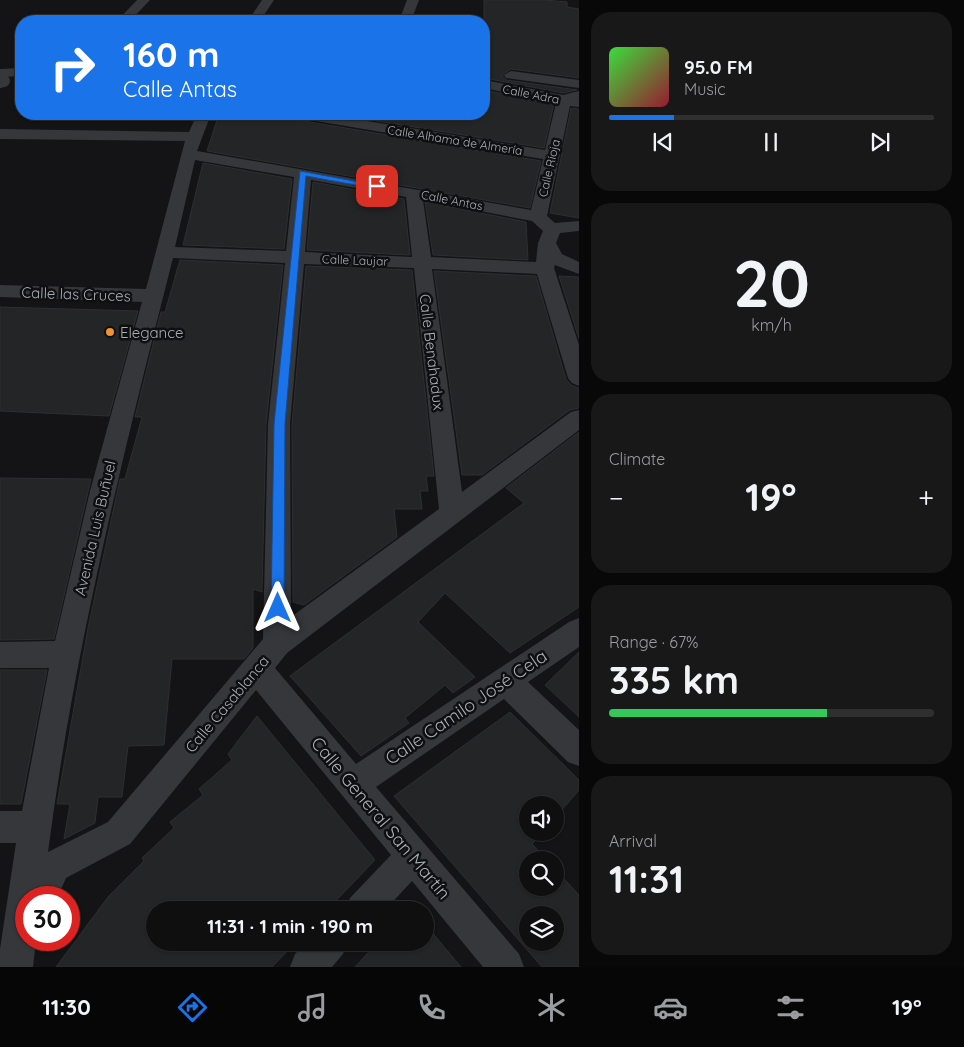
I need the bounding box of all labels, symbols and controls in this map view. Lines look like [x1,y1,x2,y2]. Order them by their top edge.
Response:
text: 160 m [123,32,220,76]
icon: right [40,35,105,100]
text: 95.0 FM [684,55,753,79]
text: Calle Antas [123,75,237,103]
text: Music [684,79,726,99]
street label: Calle Adra [501,81,561,107]
street label: Calle Alhama de Almería [386,122,524,158]
icon: previous [649,128,677,156]
icon: pause [757,128,785,156]
icon: next [866,128,894,156]
street label: Calle Rioja [535,138,563,198]
pin [356,165,398,207]
icon: arrive [363,172,391,200]
street label: Calle Antas [420,187,484,213]
text: 20 [733,242,810,323]
street label: Calle Laujar [322,251,389,269]
street label: Calle las Cruces [21,283,131,305]
street label: Calle Benahadux [415,293,449,411]
text: km/h [751,315,792,335]
place label: Elegance [120,323,184,342]
marker: Elegance [104,326,116,338]
text: Climate [609,449,665,469]
street label: Avenida Luis Buñuel [70,459,120,597]
text: 19° [745,473,797,521]
text: − [609,480,624,515]
text: + [918,480,934,515]
position arrow [251,581,303,633]
text: Range · 67% [609,632,699,652]
street label: Calle Camilo José Cela [381,644,551,770]
street label: Calle Casablanca [181,652,273,756]
text: 335 km [609,656,739,704]
street label: Calle General San Martín [306,732,456,904]
map controls [519,796,564,951]
button: sound [519,796,564,841]
text: Arrival [609,831,657,851]
button: search [519,851,564,896]
text: 11:31 [609,855,684,903]
speed limit sign: 30 [15,886,80,951]
button: layers [519,906,564,951]
text: 11:31 · 1 min · 190 m [207,914,373,938]
icon: directions [175,990,210,1025]
icon: music [295,990,330,1025]
icon: phone [414,990,449,1025]
icon: climate [534,990,569,1025]
icon: car [653,990,688,1025]
icon: filters [773,990,808,1025]
text: 11:30 [42,993,91,1021]
text: 19° [892,993,922,1021]

